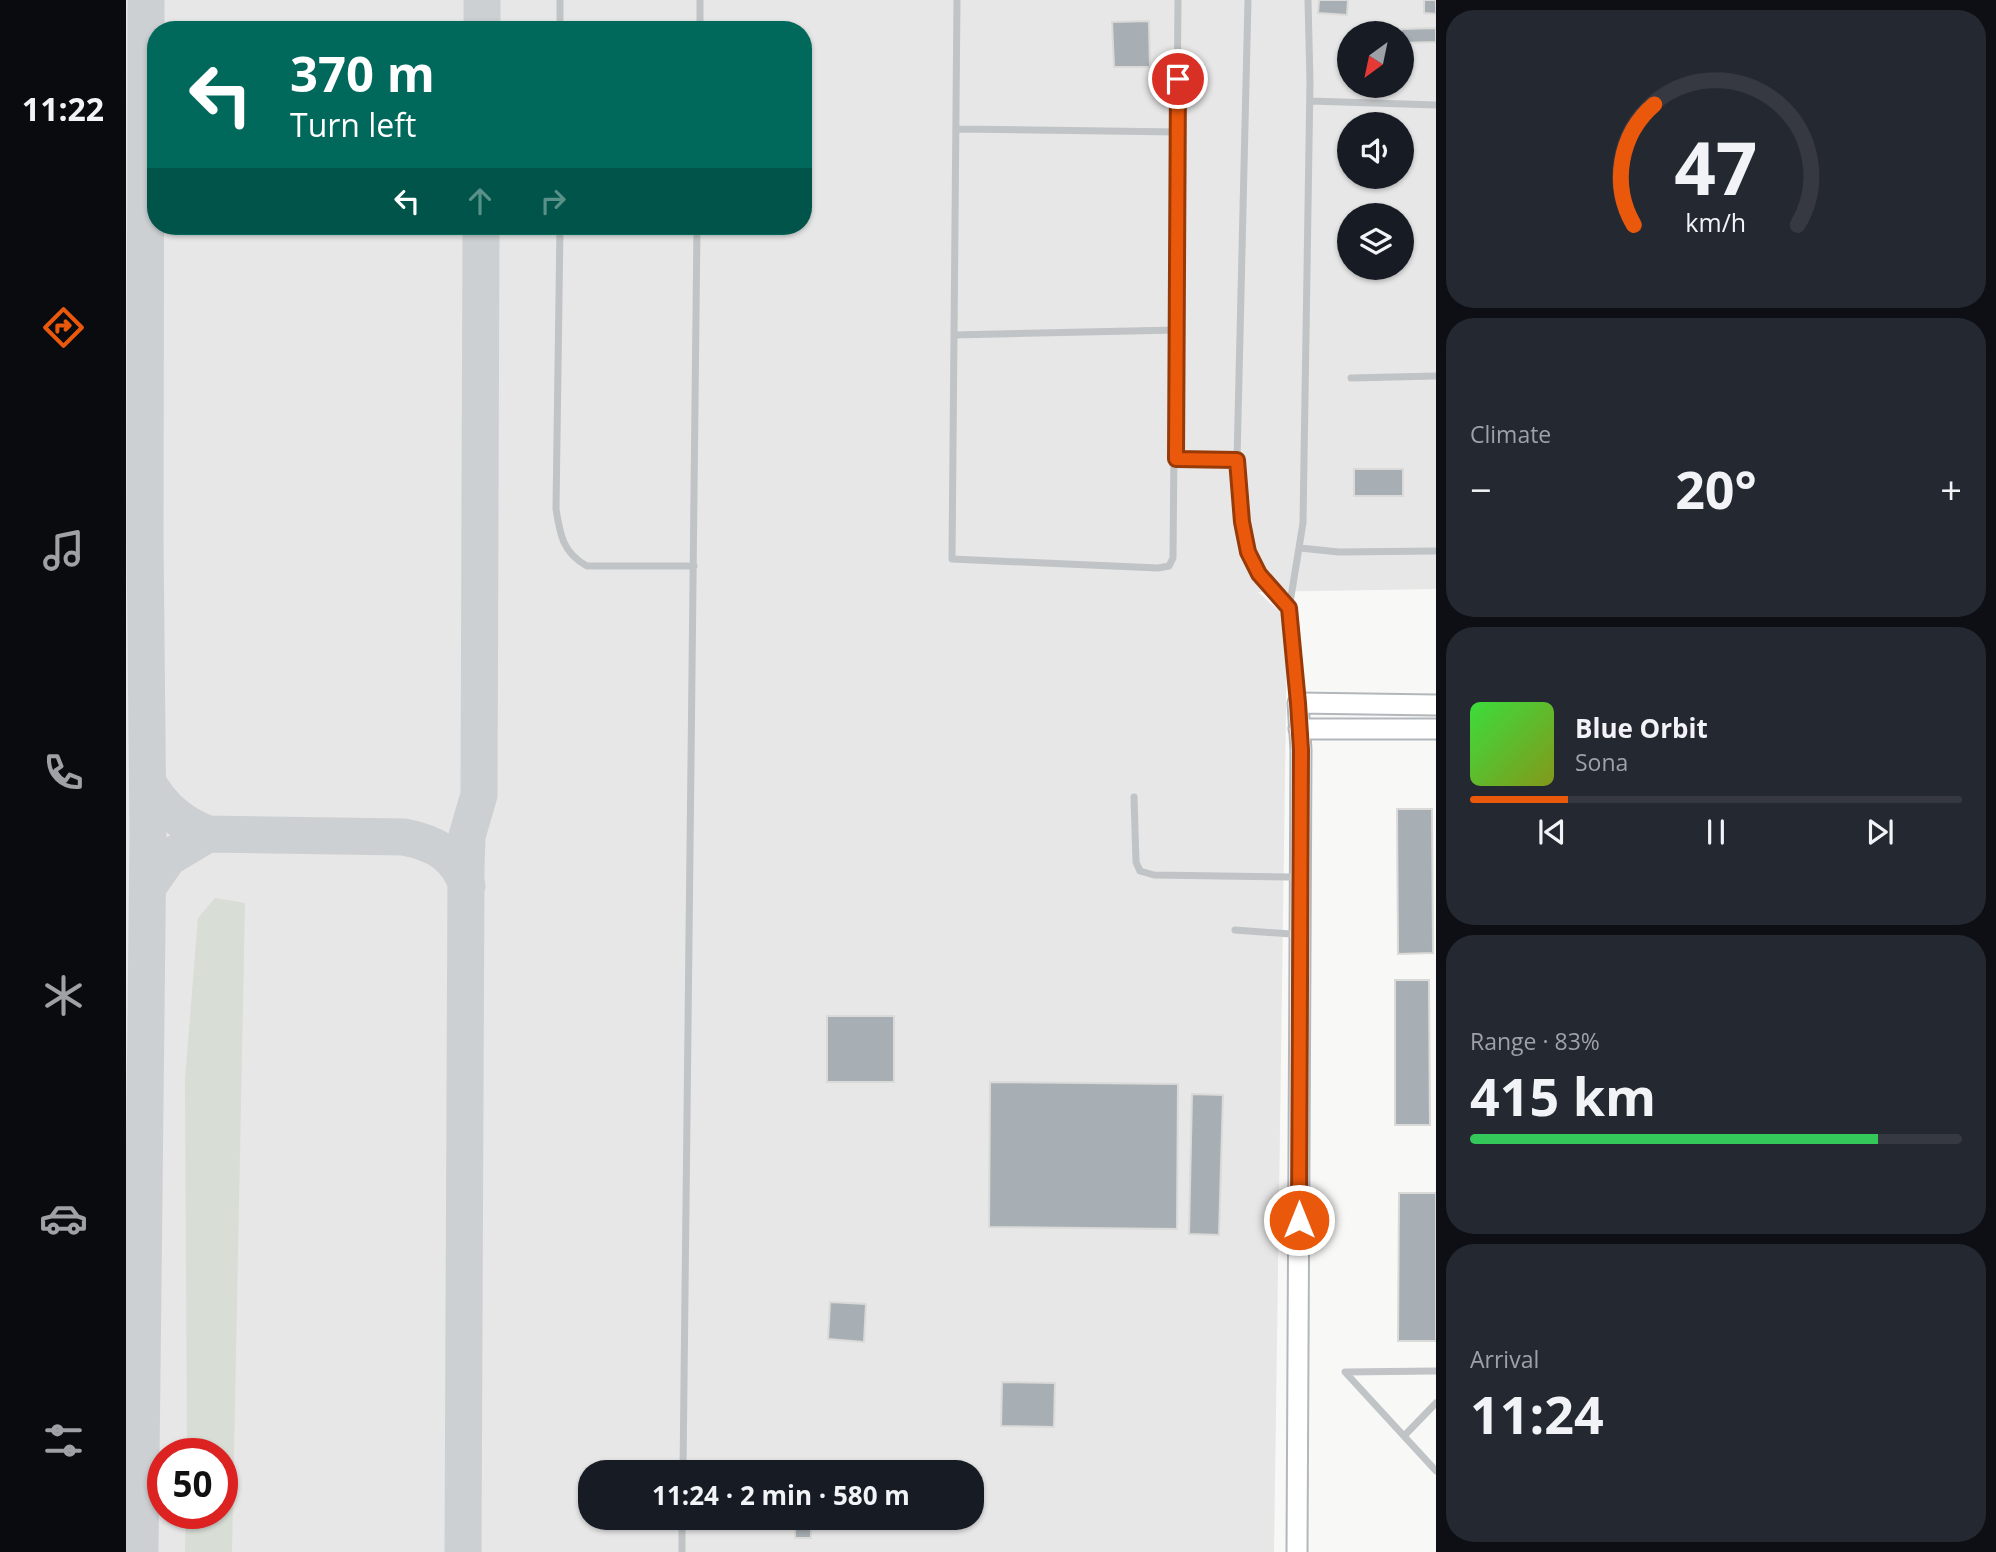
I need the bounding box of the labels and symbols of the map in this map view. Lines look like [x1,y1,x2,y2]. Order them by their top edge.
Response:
north arrow [1337,21,1414,98]
pin [1148,49,1208,109]
position arrow [1262,1183,1336,1257]
speed limit sign: 50 [147,1438,238,1529]

